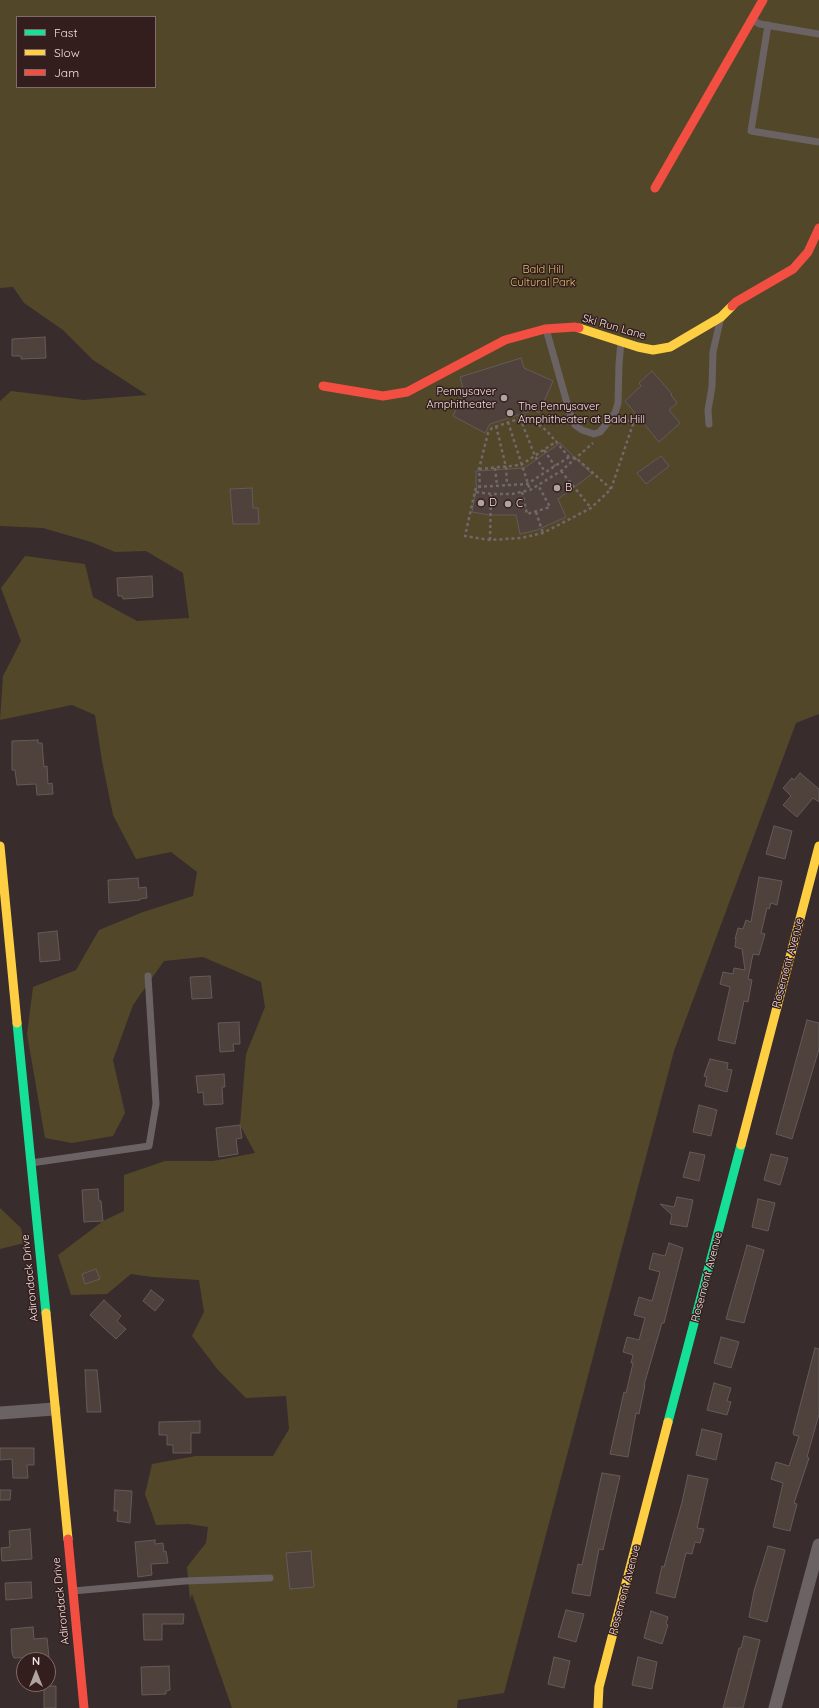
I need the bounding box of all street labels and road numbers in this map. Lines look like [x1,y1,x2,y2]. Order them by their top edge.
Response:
street label: Ski Run Lane [581,312,647,342]
street label: Rosemont Avenue [770,917,806,1009]
street label: Rosemont Avenue [689,1231,725,1323]
street label: Adirondack Drive [19,1234,41,1322]
street label: Rosemont Avenue [607,1544,643,1636]
street label: Adirondack Drive [50,1557,72,1645]

